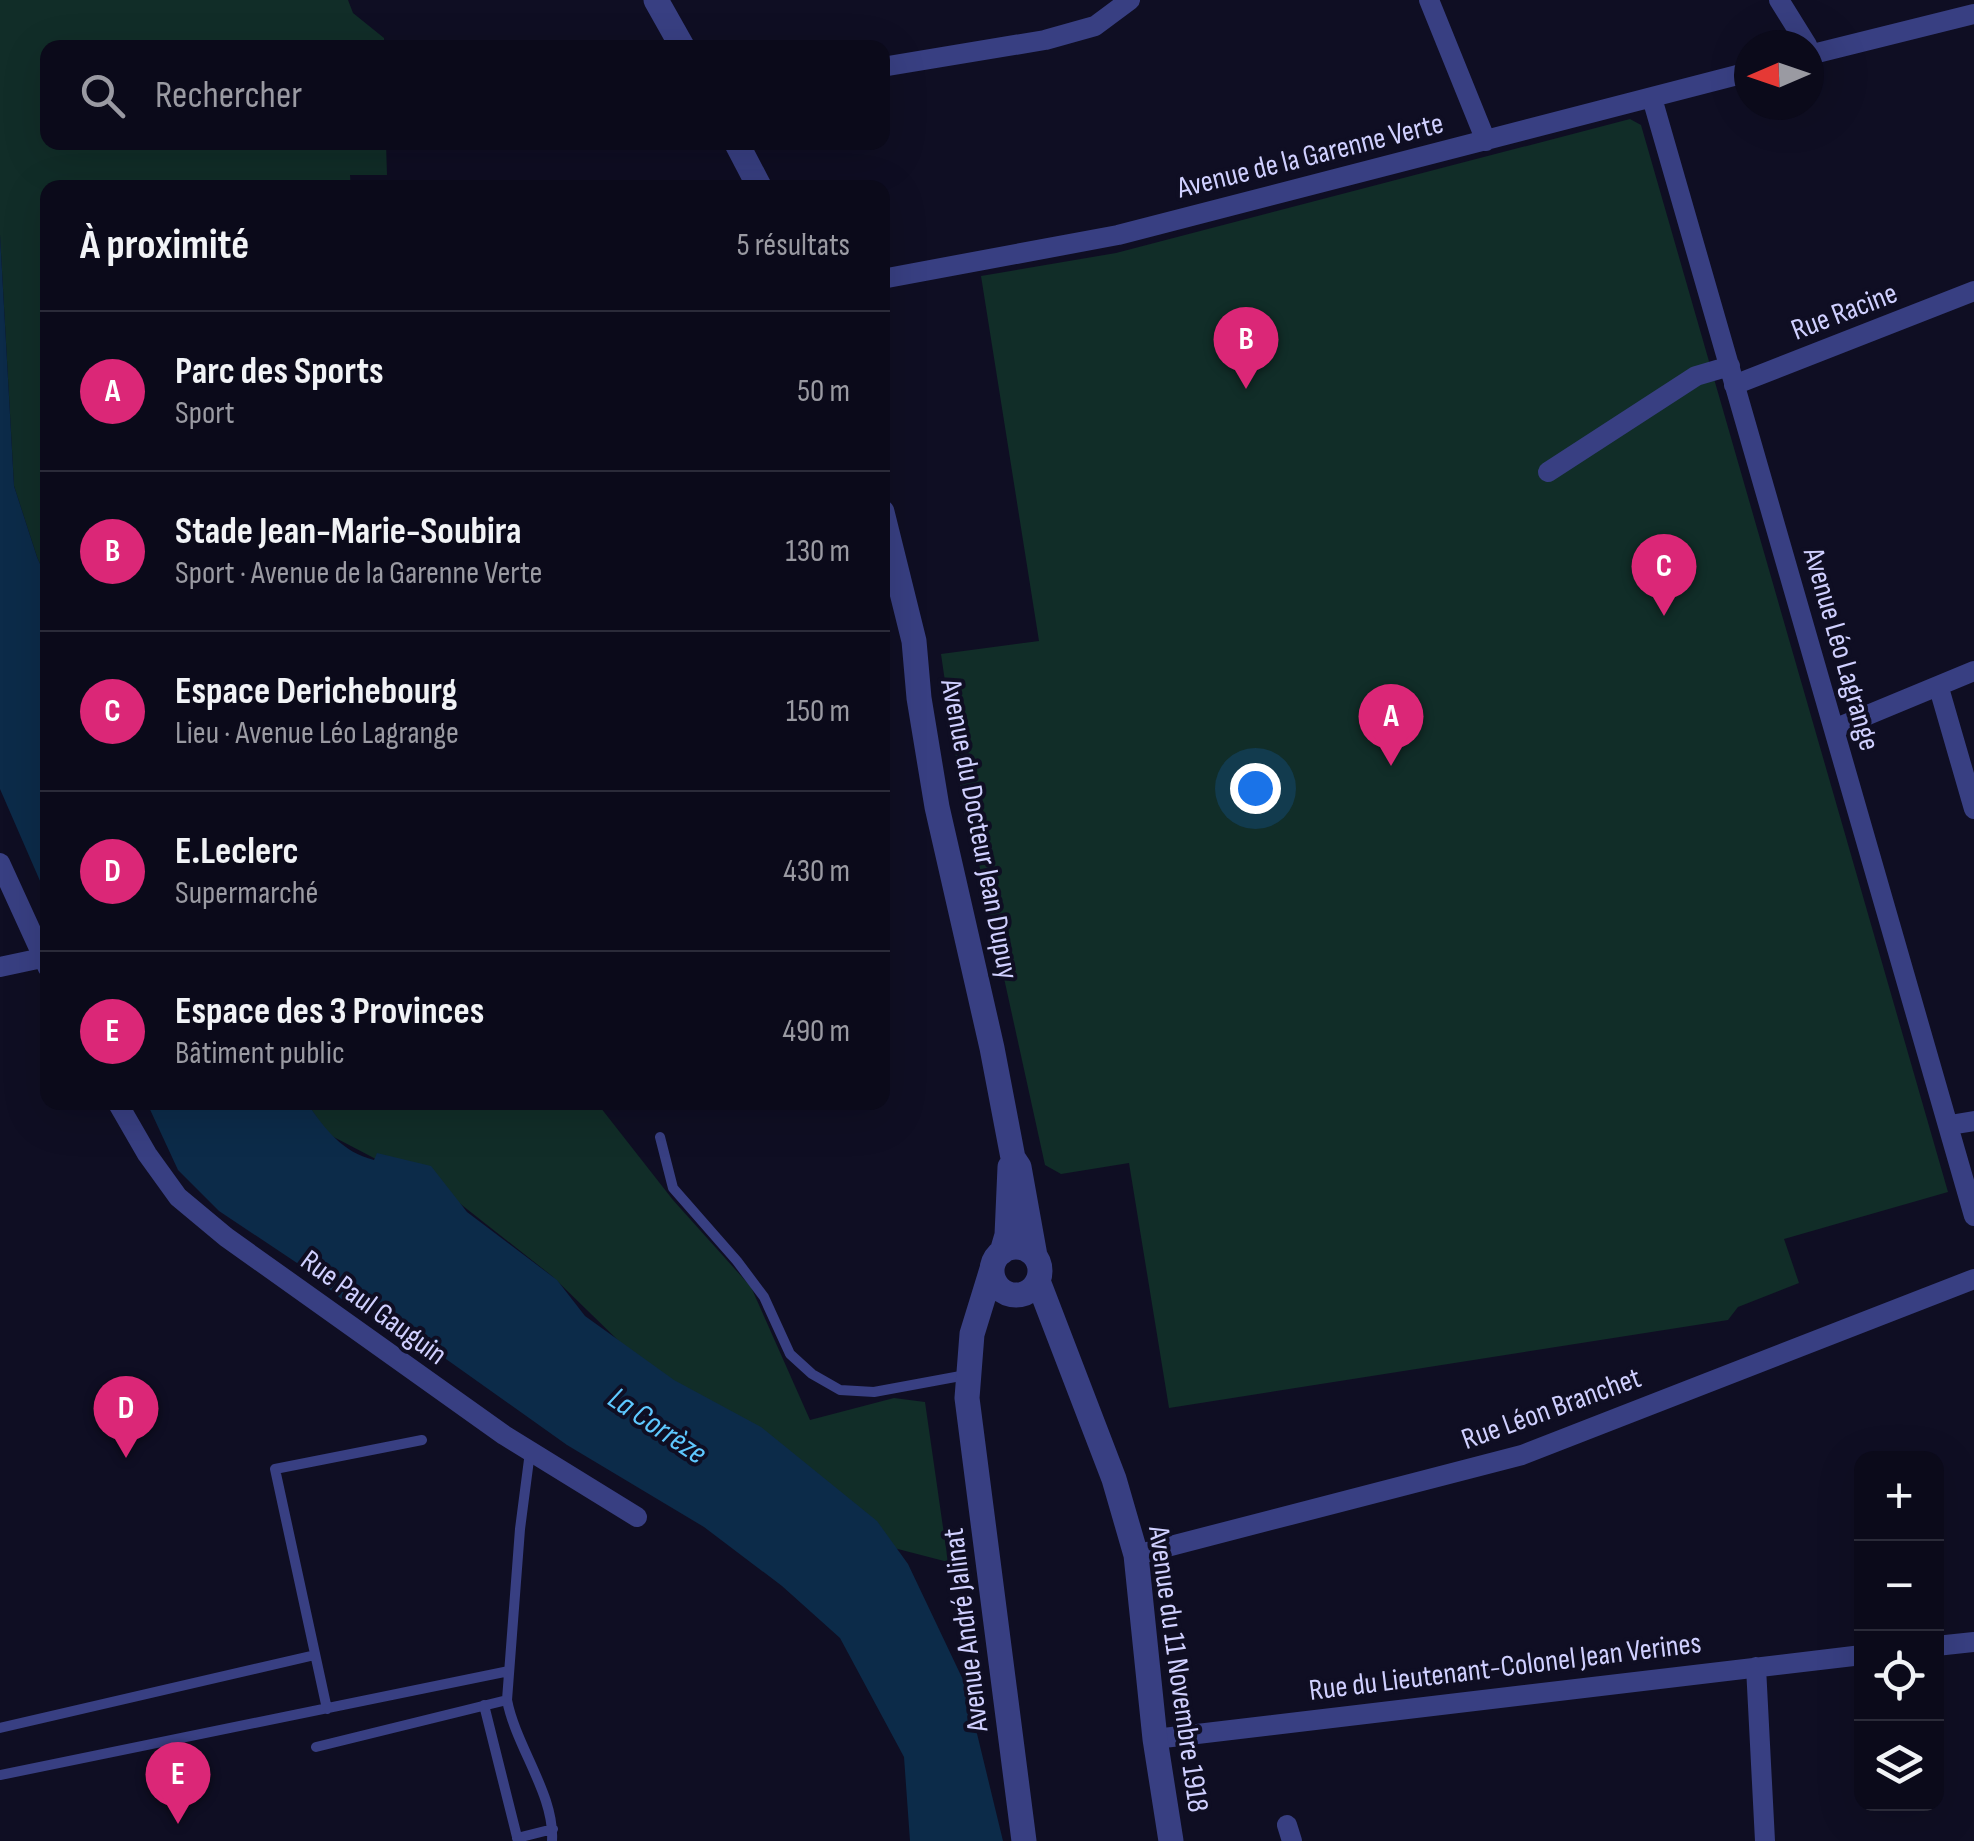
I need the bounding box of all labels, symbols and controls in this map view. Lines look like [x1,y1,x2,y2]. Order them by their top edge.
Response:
north arrow [1734,30,1824,120]
search box [40,40,890,150]
icon: search [75,68,130,123]
text: Rechercher [155,73,302,118]
street label: Avenue de la Garenne Verte [1172,105,1447,207]
text: À proximité [80,220,249,271]
text: 5 résultats [737,226,850,265]
street label: Rue Racine [1786,275,1902,349]
pin: B [1214,306,1278,389]
text: Parc des Sports [175,349,384,394]
text: A [105,372,120,411]
text: 50 m [797,372,850,411]
text: Sport [175,394,235,433]
text: Stade Jean-Marie-Soubira [175,509,522,554]
text: B [105,532,120,571]
text: 130 m [785,532,850,571]
pin: C [1632,534,1696,616]
street label: Avenue Léo Lagrange [1795,543,1887,755]
text: Sport · Avenue de la Garenne Verte [175,554,542,593]
text: Espace Derichebourg [175,669,457,714]
street label: Avenue du Docteur Jean Dupuy [932,675,1026,983]
pin: A [1358,684,1424,766]
text: C [104,692,121,731]
text: 150 m [786,692,850,731]
text: Lieu · Avenue Léo Lagrange [175,714,459,753]
your location [1230,763,1281,814]
text: E.Leclerc [175,829,299,874]
text: D [104,852,121,891]
text: 430 m [783,852,850,891]
text: Supermarché [175,874,318,913]
text: Espace des 3 Provinces [175,989,484,1034]
text: E [106,1012,119,1051]
text: 490 m [782,1012,850,1051]
text: Bâtiment public [175,1034,345,1073]
street label: Rue Paul Gauguin [293,1243,453,1373]
street label: Rue Léon Branchet [1457,1360,1646,1458]
pin: D [94,1376,158,1458]
water label: La Corrèze [600,1379,714,1473]
map controls [1854,1451,1944,1811]
button: + [1854,1451,1944,1541]
street label: Avenue du 11 Novembre 1918 [1140,1523,1216,1815]
street label: Avenue André Jalinat [936,1526,996,1735]
button: − [1854,1541,1944,1631]
street label: Rue du Lieutenant-Colonel Jean Verines [1307,1625,1703,1709]
button: locate [1854,1631,1944,1721]
button: layers [1854,1721,1944,1811]
pin: E [146,1742,210,1824]

